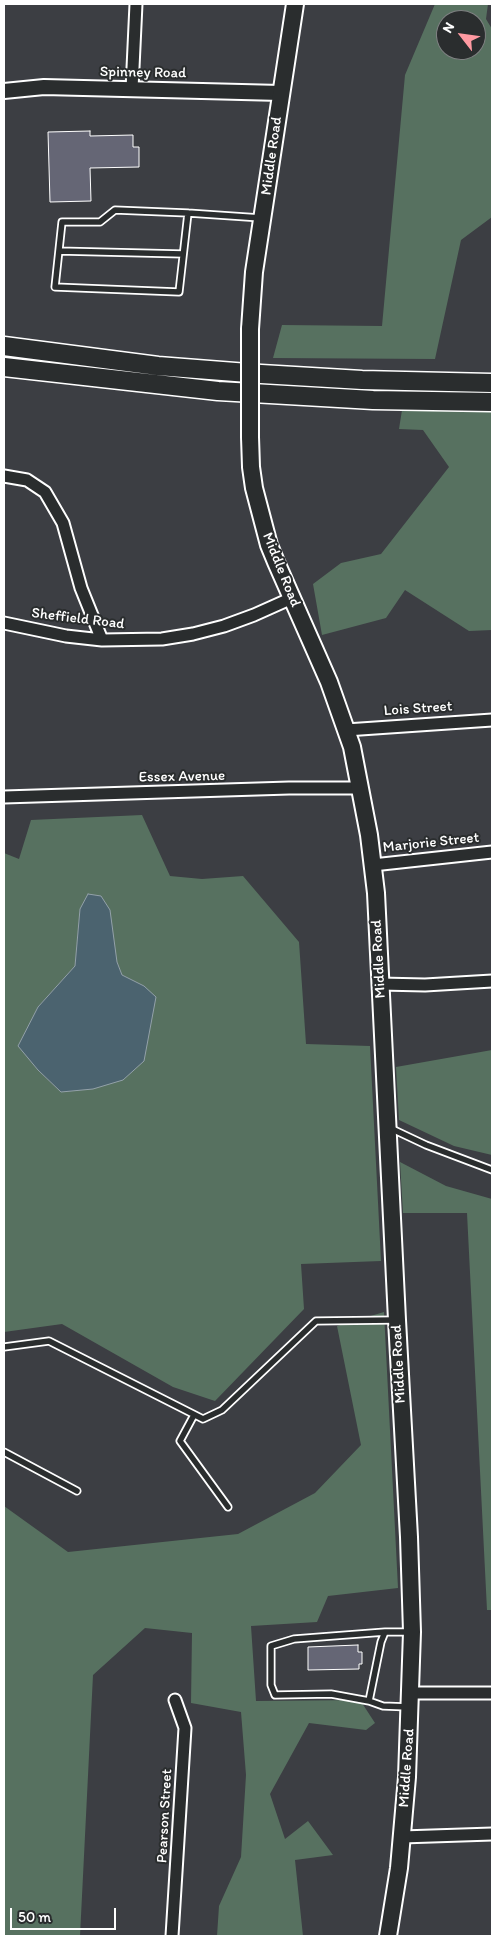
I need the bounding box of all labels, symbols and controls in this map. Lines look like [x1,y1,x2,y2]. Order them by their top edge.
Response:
north arrow [436,10,486,60]
text: N [439,19,458,36]
street label: Spinney Road [100,63,186,83]
street label: Middle Road [258,116,286,196]
street label: Middle Road [258,530,304,610]
street label: Sheffield Road [30,604,126,634]
street label: Lois Street [383,698,453,720]
street label: Essex Avenue [139,767,225,787]
street label: Marjorie Street [382,829,480,857]
street label: Middle Road [368,919,390,999]
street label: Middle Road [388,1324,410,1404]
street label: Middle Road [395,1728,419,1808]
street label: Pearson Street [154,1768,176,1864]
scale bar [12,1898,119,1930]
text: 50 m [18,1908,51,1926]

